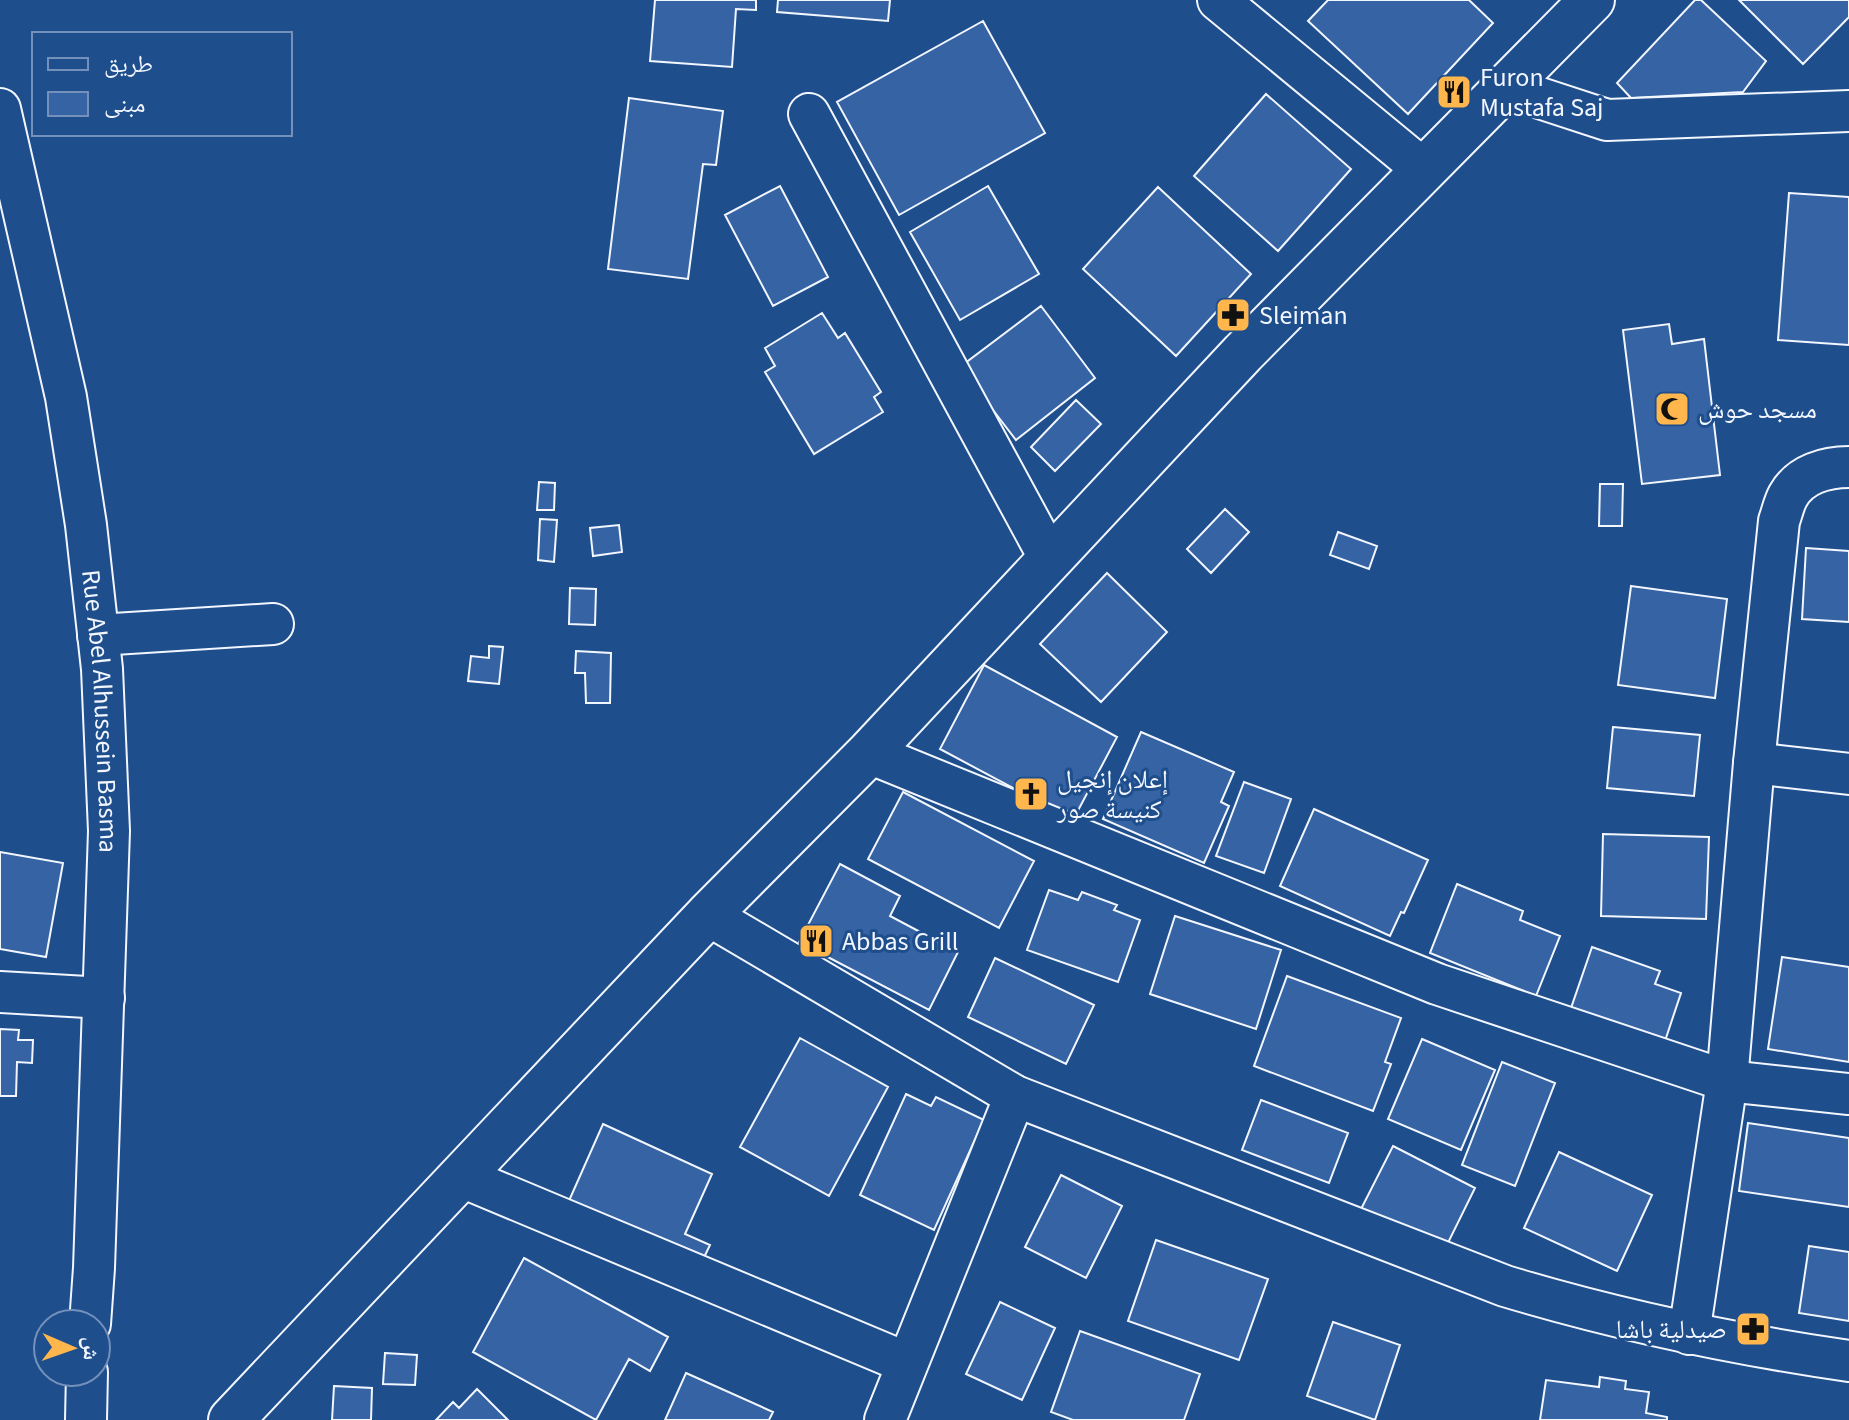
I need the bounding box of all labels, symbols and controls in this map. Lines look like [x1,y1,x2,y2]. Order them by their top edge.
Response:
legend [32,32,292,136]
text: طريق [104,47,153,82]
place label: Furon Mustafa Saj [1480,59,1604,126]
restaurant icon: Furon Mustafa Saj [1435,73,1473,111]
text: مبنى [104,87,145,122]
pharmacy icon: Sleiman [1214,296,1252,334]
place label: Sleiman [1259,297,1348,334]
mosque icon: مسجد حوش [1653,390,1691,428]
place label: مسجد حوش [1698,391,1817,428]
street label: Rue Abel Alhussein Basma [72,568,127,854]
place label: إعلان إنجيل كنيسة صور [1056,761,1168,828]
church icon: إعلان إنجيل كنيسة صور [1012,775,1050,813]
restaurant icon: Abbas Grill [797,922,835,960]
place label: Abbas Grill [842,923,958,960]
north arrow [32,1308,112,1388]
pharmacy icon: صيدلية باشا [1734,1310,1772,1348]
place label: صيدلية باشا [1616,1311,1727,1348]
text: ش [75,1336,107,1361]

